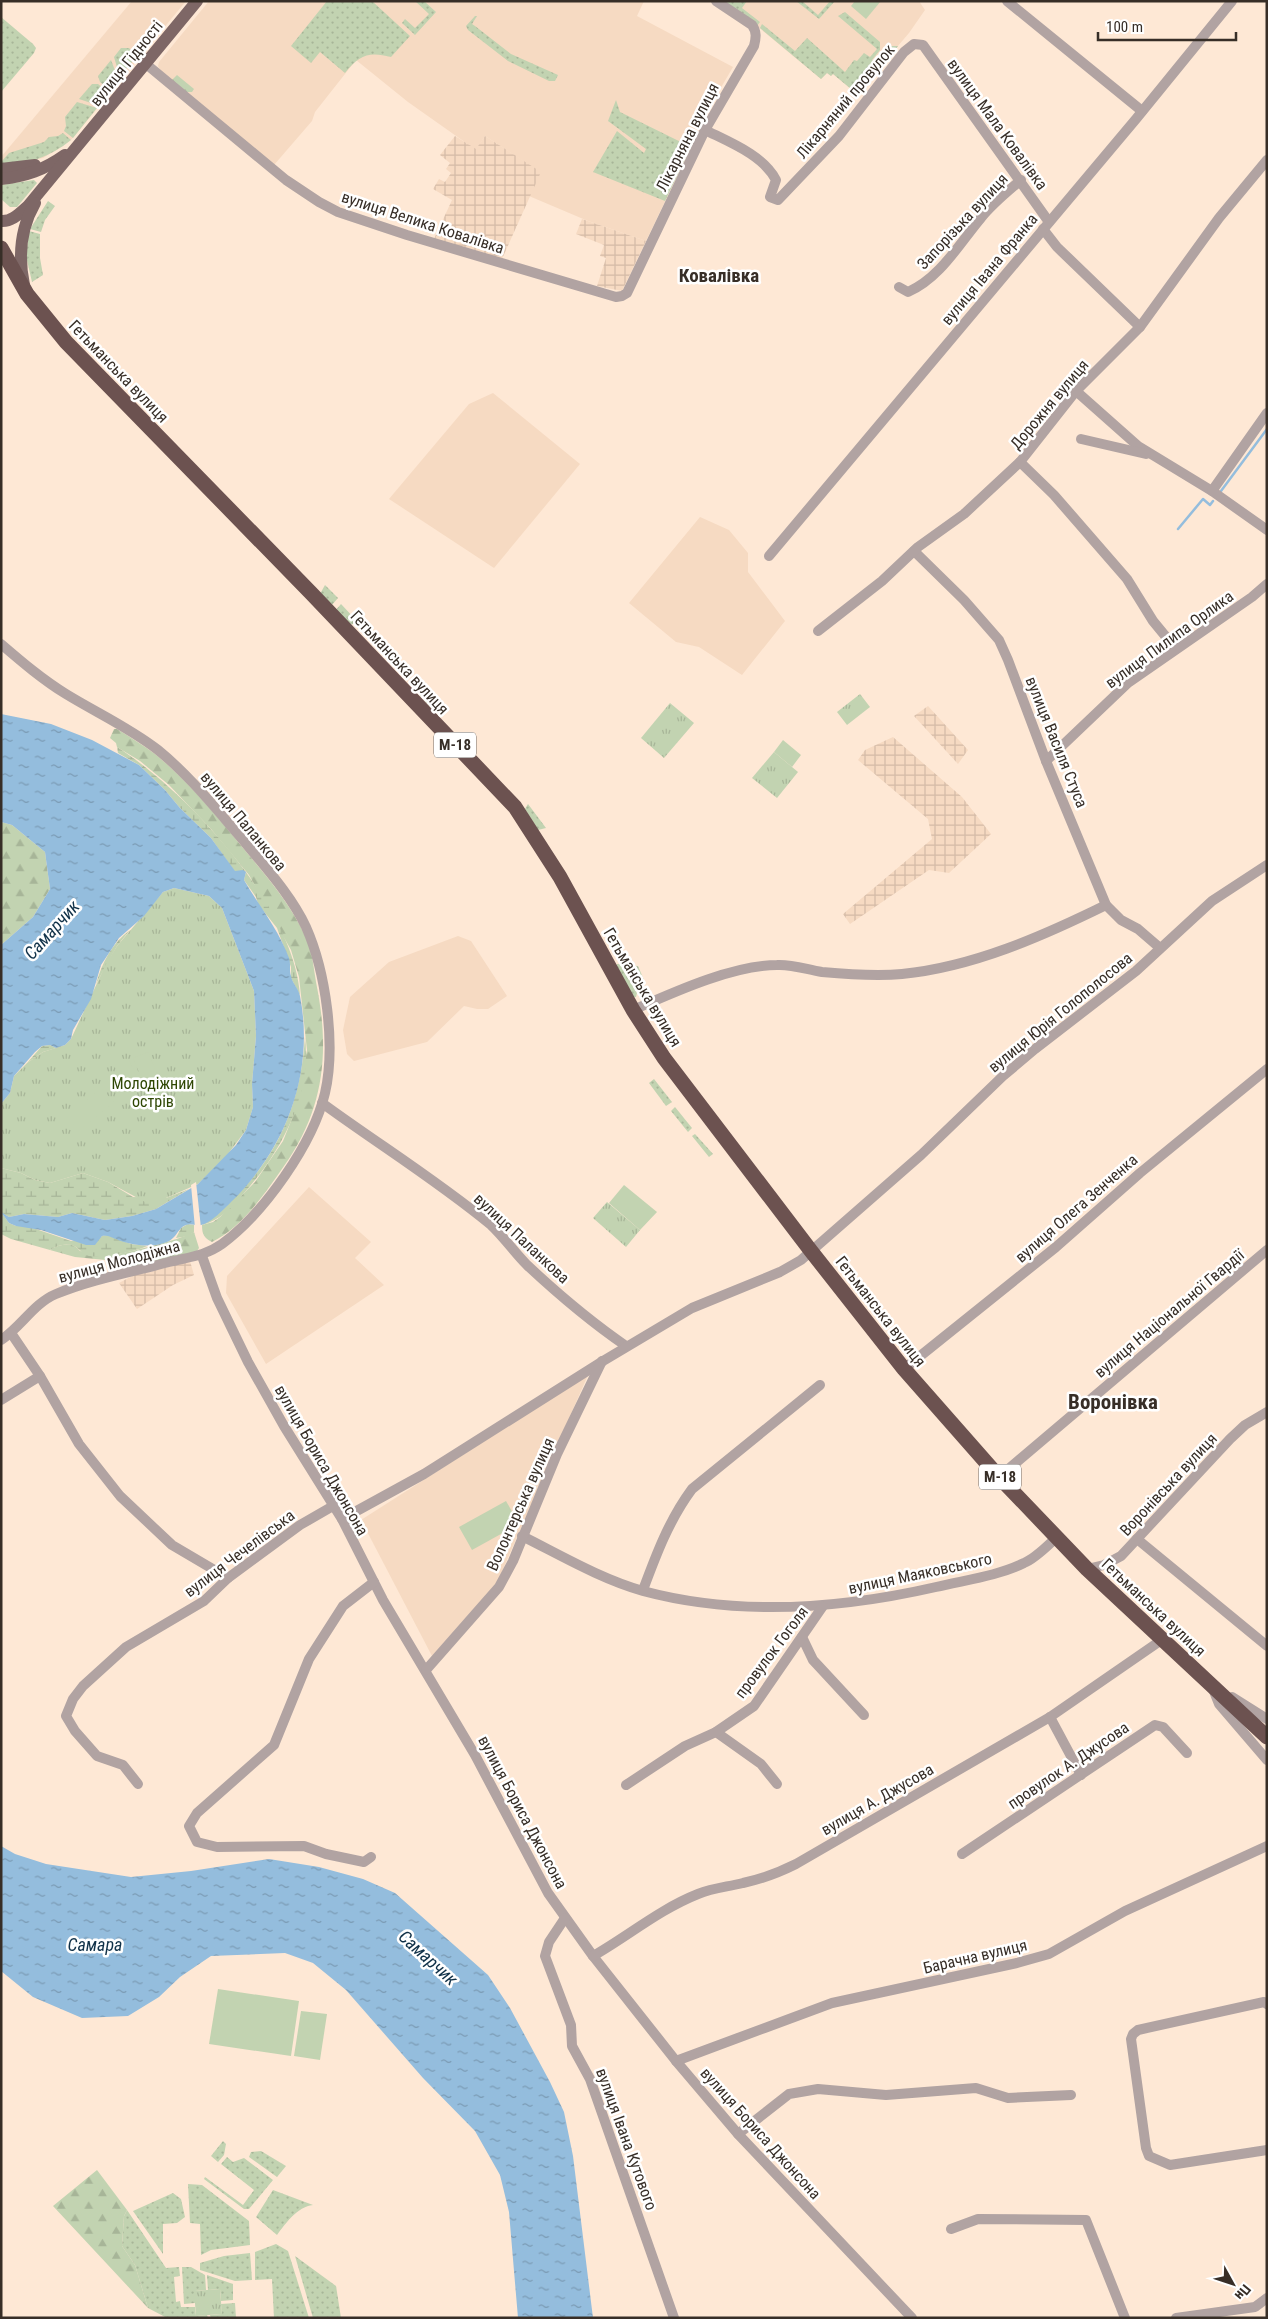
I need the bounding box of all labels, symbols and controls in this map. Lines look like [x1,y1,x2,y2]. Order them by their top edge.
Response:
scale bar [1098,10,1236,42]
street label: вулиця Гідності [86,17,167,110]
text: 100 m [1106,18,1143,36]
street label: Лікарняний провулок [792,40,899,162]
street label: вулиця Мала Ковалівка [944,55,1052,194]
street label: Лікарняна вулиця [652,80,723,195]
street label: Запорізька вулиця [913,169,1012,273]
street label: вулиця Велика Ковалівка [339,187,507,258]
street label: вулиця Івана Франка [937,210,1042,329]
district label: Ковалівка [679,264,759,287]
street label: Гетьманська вулиця [65,316,172,427]
street label: Дорожня вулиця [1006,356,1092,453]
street label: вулиця Пилипа Орлика [1102,587,1237,692]
street label: Гетьманська вулиця [347,606,453,718]
street label: вулиця Василя Стуса [1022,674,1091,810]
road number: М-18 [434,732,476,758]
street label: вулиця Паланкова [197,768,291,875]
water label: Самарчик [20,895,84,964]
street label: Гетьманська вулиця [600,924,686,1050]
street label: вулиця Юрія Голополосова [985,949,1136,1076]
park label: Молодіжний острів [112,1074,194,1111]
street label: вулиця Олега Зенченка [1011,1150,1141,1267]
street label: вулиця Паланкова [470,1189,573,1287]
street label: вулиця Молодіжна [56,1236,182,1287]
street label: вулиця Національної Гвардії [1091,1244,1249,1381]
street label: Гетьманська вулиця [831,1252,930,1370]
street label: вулиця Бориса Джонсона [271,1382,372,1539]
district label: Воронівка [1068,1390,1158,1414]
street label: Воронівська вулиця [1116,1429,1221,1540]
street label: Волонтерська вулиця [483,1435,558,1574]
road number: М-18 [979,1464,1021,1490]
street label: вулиця Чечелівська [180,1506,298,1601]
street label: вулиця Маяковського [847,1549,993,1598]
street label: Гетьманська вулиця [1098,1554,1210,1660]
street label: провулок Гоголя [731,1603,812,1702]
street label: провулок А. Джусова [1004,1718,1132,1813]
street label: вулиця Бориса Джонсона [474,1733,571,1892]
street label: вулиця А. Джусова [818,1760,937,1839]
water label: Самарчик [394,1926,463,1990]
water label: Самара [68,1934,122,1955]
street label: Барачна вулиця [921,1935,1029,1978]
street label: вулиця Бориса Джонсона [697,2064,825,2203]
street label: вулиця Івана Кутового [592,2066,661,2213]
north arrow [1208,2259,1258,2309]
text: Пн [1232,2281,1254,2303]

